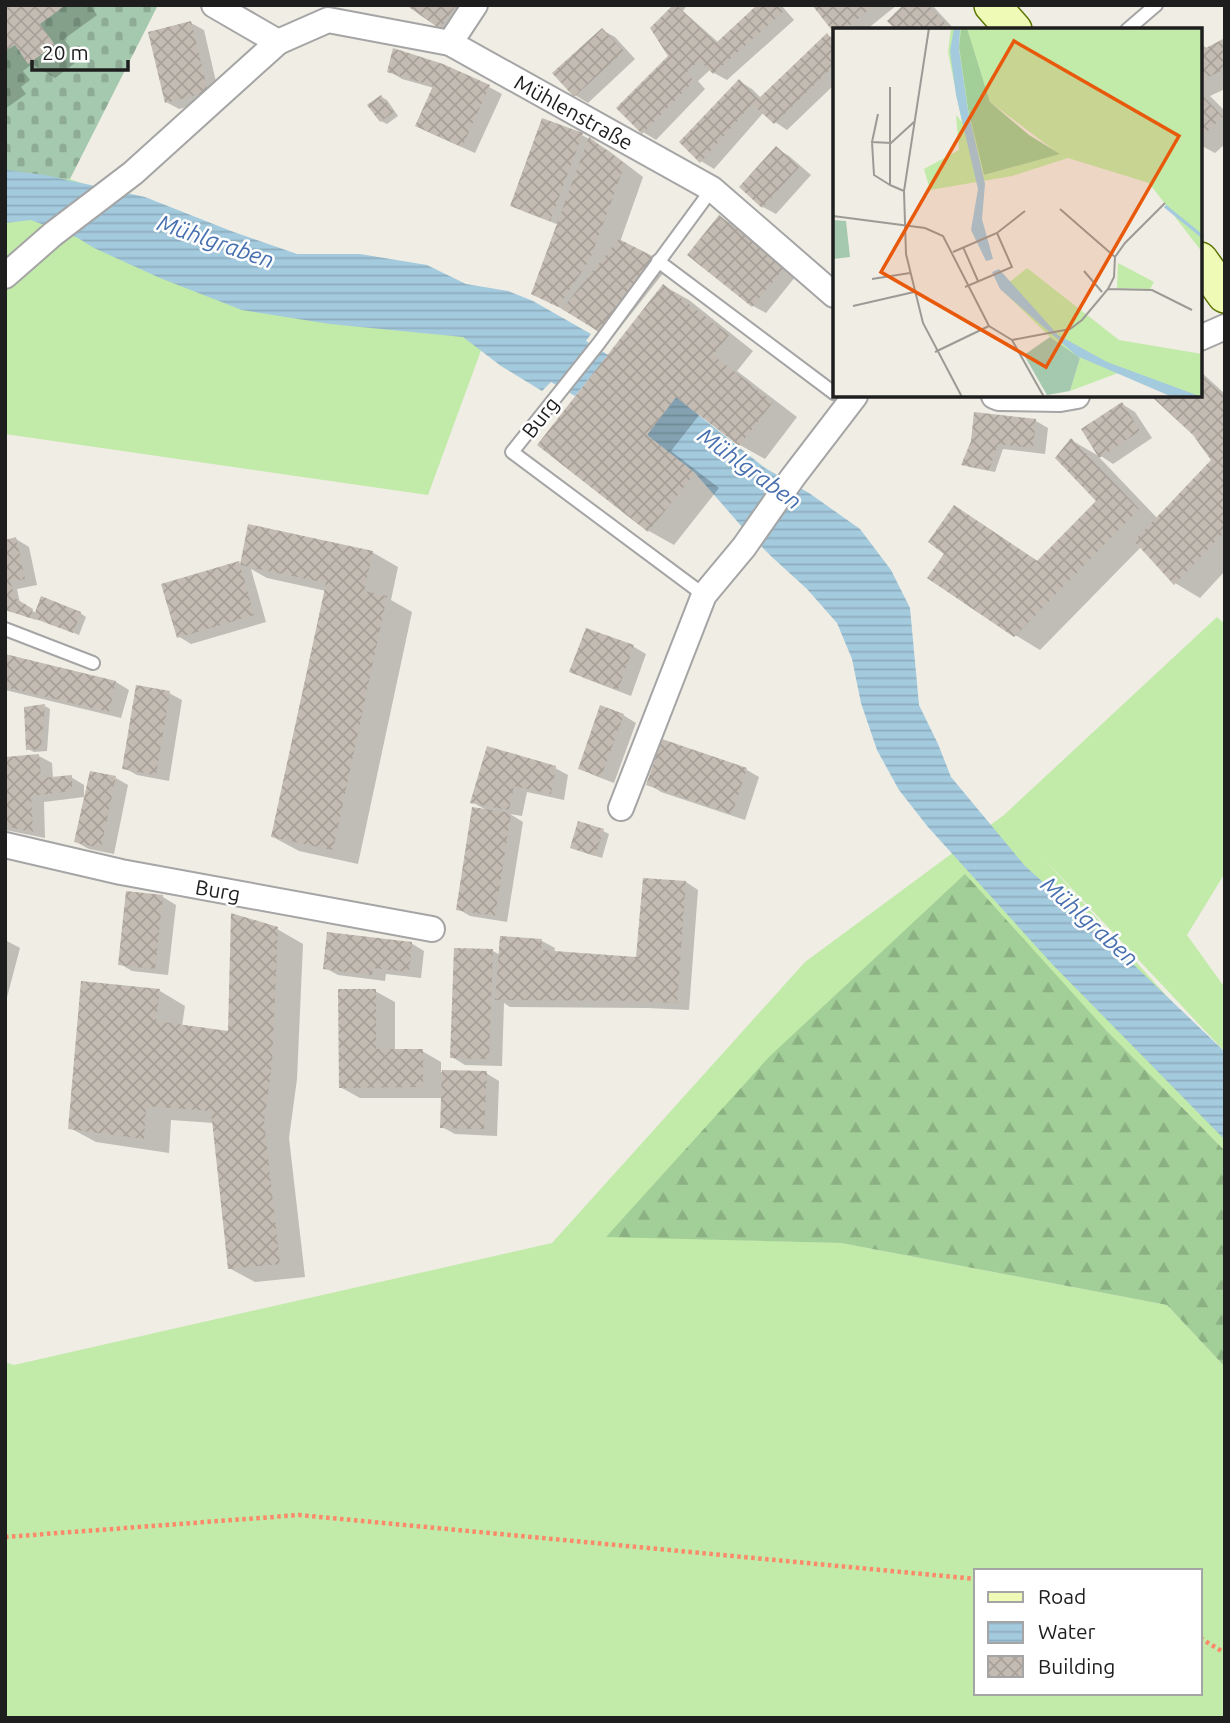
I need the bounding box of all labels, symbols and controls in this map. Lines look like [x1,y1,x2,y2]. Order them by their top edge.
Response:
scale bar [32,28,128,72]
inset map [833,28,1202,397]
text: 20 m [42,40,89,64]
street label: Mühlenstraße [511,70,637,154]
water label: Mühlgraben [155,209,277,273]
street label: Burg [517,392,563,442]
water label: Mühlgraben [694,422,806,514]
water label: Mühlgraben [1037,871,1143,971]
street label: Burg [194,874,242,906]
legend [974,1569,1202,1695]
text: Road [1038,1584,1086,1608]
text: Water [1038,1619,1096,1643]
text: Building [1038,1654,1115,1678]

